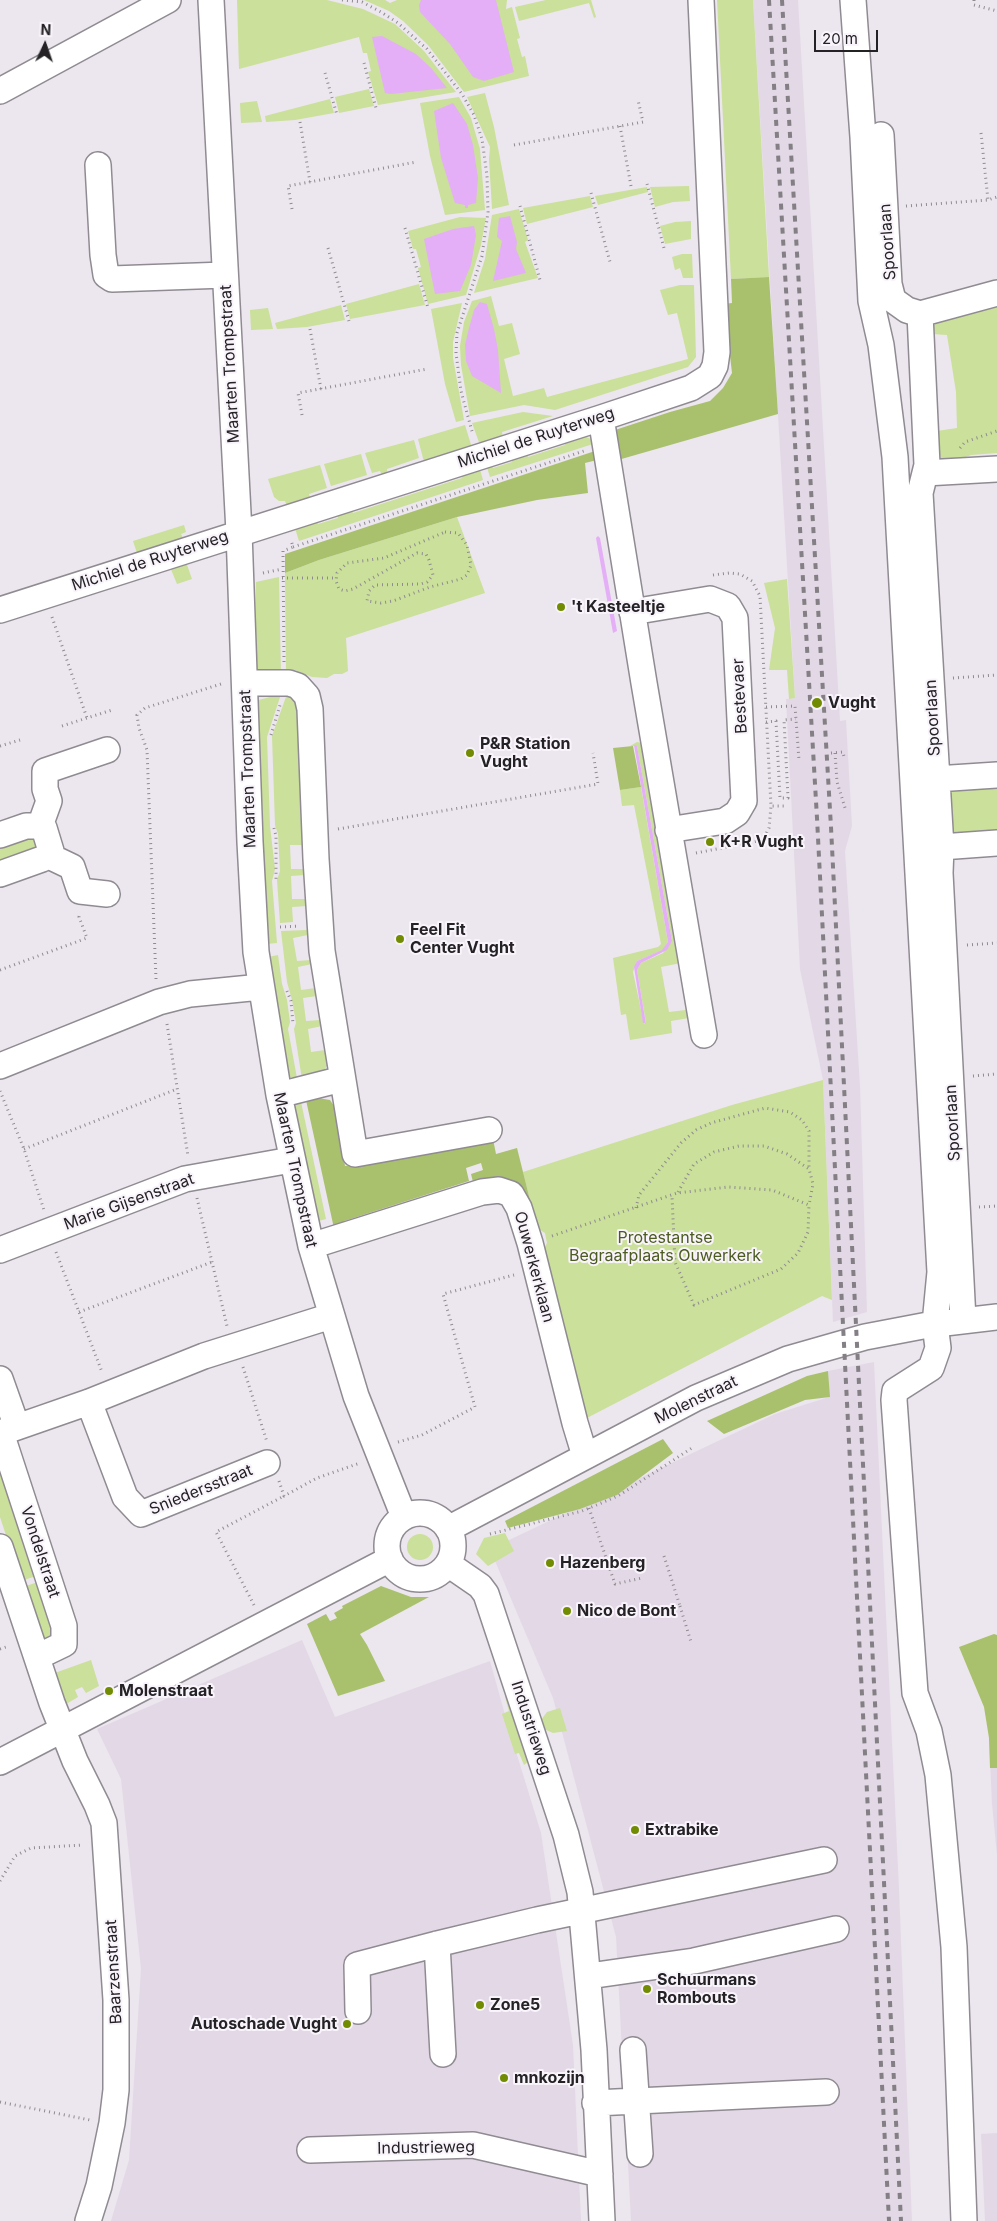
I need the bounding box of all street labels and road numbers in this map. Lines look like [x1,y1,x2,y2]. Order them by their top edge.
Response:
street label: Spoorlaan [876,203,900,281]
street label: Maarten Trompstraat [216,284,244,444]
street label: Michiel de Ruyterweg [455,404,617,472]
street label: Michiel de Ruyterweg [69,527,231,595]
street label: Bestevaer [728,658,752,734]
street label: Spoorlaan [921,679,945,757]
street label: Maarten Trompstraat [236,689,260,849]
street label: Spoorlaan [941,1084,965,1162]
street label: Maarten Trompstraat [269,1090,321,1250]
street label: Marie Gijsenstraat [61,1170,197,1234]
street label: Ouwerkerklaan [510,1209,558,1325]
street label: Molenstraat [652,1372,740,1428]
street label: Sniedersstraat [147,1461,255,1519]
street label: Vondelstraat [16,1504,64,1600]
street label: Industrieweg [507,1679,555,1777]
street label: Baarzenstraat [102,1919,126,2025]
street label: Industrieweg [377,2138,475,2158]

